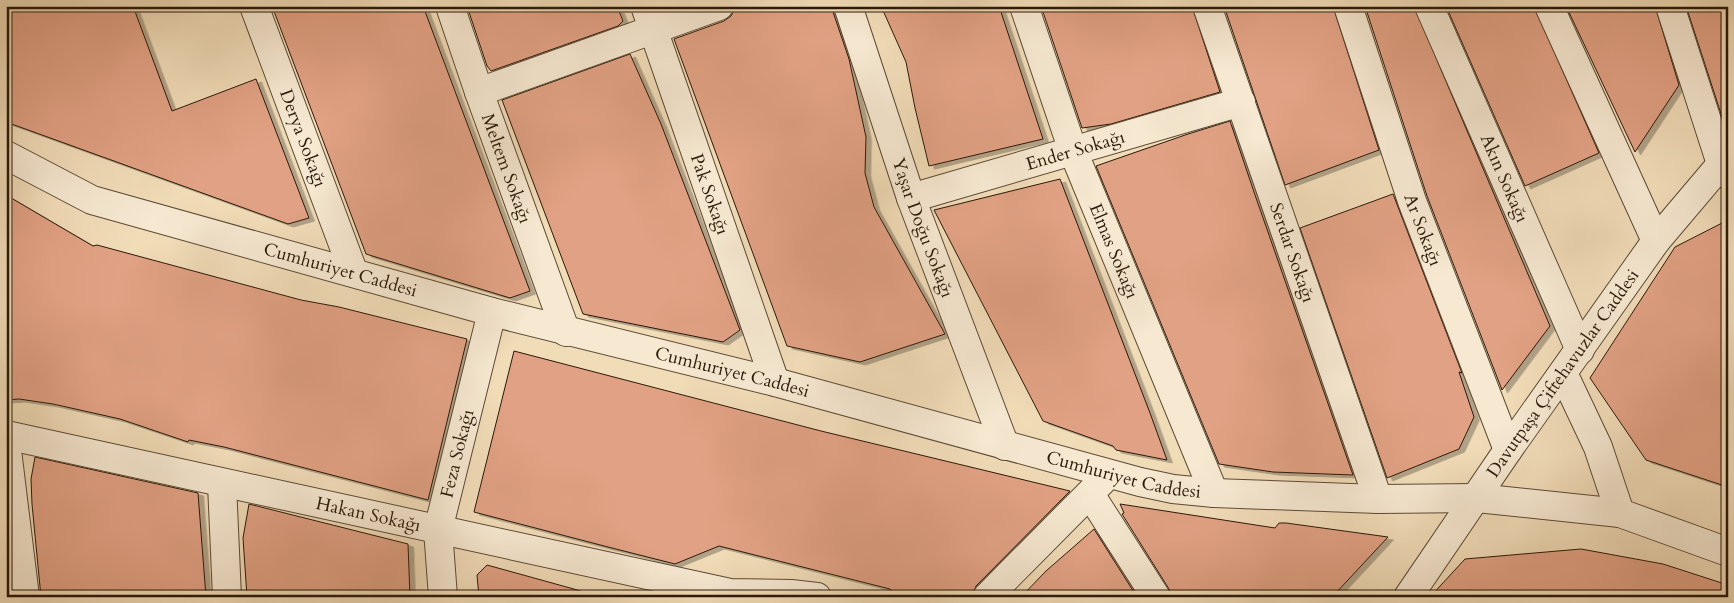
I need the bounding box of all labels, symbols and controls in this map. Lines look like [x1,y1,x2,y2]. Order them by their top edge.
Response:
street label: Derya Sokağı [273,86,333,191]
street label: Meltem Sokağı [475,110,538,227]
street label: Ender Sokağı [1023,124,1128,177]
street label: Akın Sokağı [1474,130,1534,226]
street label: Pak Sokağı [684,150,735,238]
street label: Yaşar Doğu Sokağı [886,155,960,301]
street label: Ar Sokağı [1397,191,1448,270]
street label: Elmas Sokağı [1083,200,1144,302]
street label: Serdar Sokağı [1263,200,1321,306]
street label: Cumhuriyet Caddesi [261,237,420,303]
street label: Davutpaşa Çiftehavuzlar Caddesi [1481,264,1645,483]
street label: Cumhuriyet Caddesi [652,341,812,404]
street label: Feza Sokağı [434,407,480,501]
street label: Cumhuriyet Caddesi [1043,445,1202,505]
street label: Hakan Sokağı [314,491,423,538]

